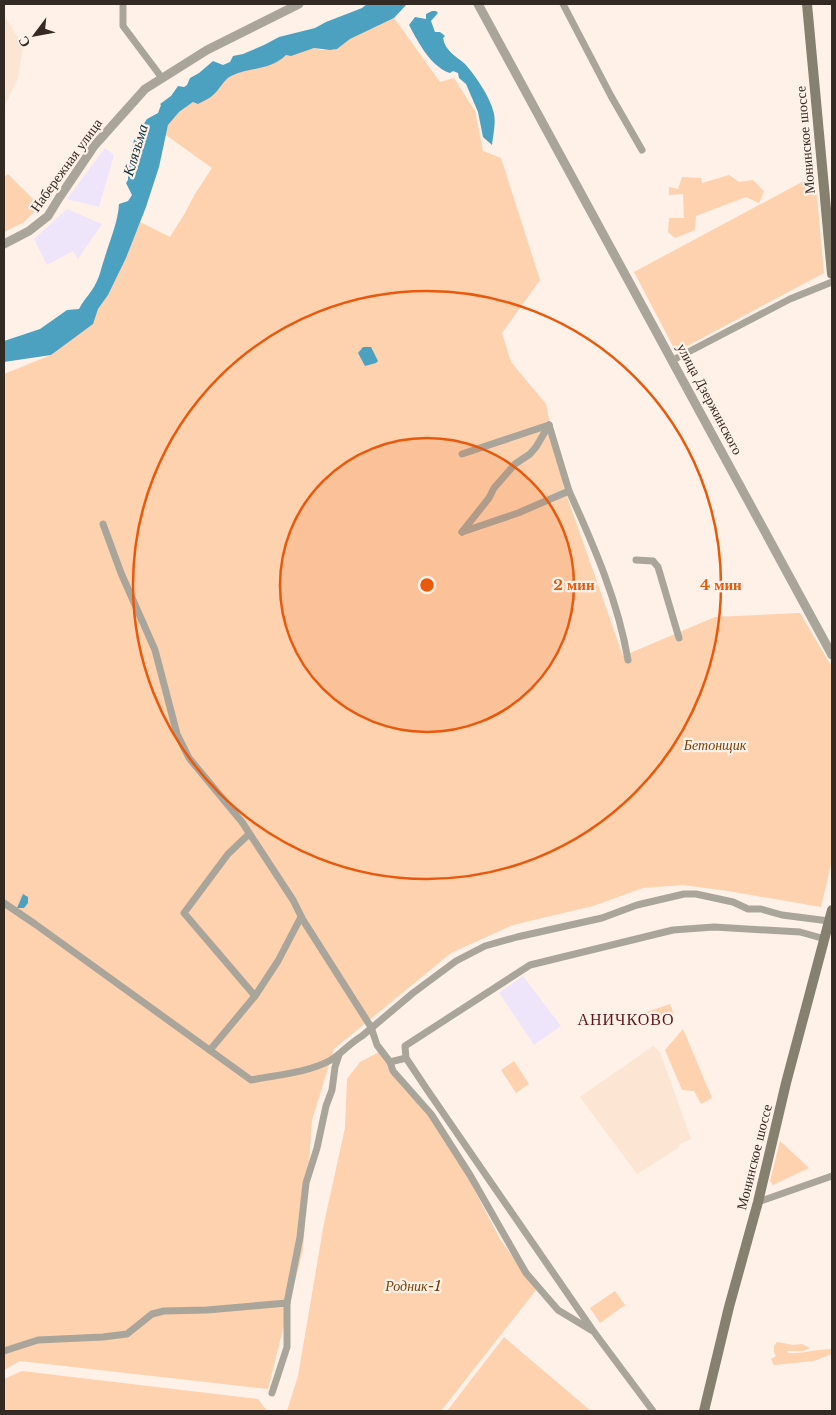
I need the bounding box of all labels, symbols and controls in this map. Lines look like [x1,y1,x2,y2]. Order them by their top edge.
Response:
north arrow [10,10,60,60]
text: С [14,33,34,51]
street label: Монинское шоссе [791,85,819,195]
street label: Набережная улица [26,114,106,215]
water label: Клязьма [118,122,152,179]
street label: улица Дзержинского [673,340,747,458]
text: 2 мин [553,575,595,594]
text: 4 мин [700,575,742,594]
centre of rings [418,576,436,594]
park label: Бетонщик [683,736,747,754]
district label: АНИЧКОВО [577,1009,675,1029]
street label: Монинское шоссе [732,1102,776,1212]
park label: Родник-1 [384,1277,441,1295]

